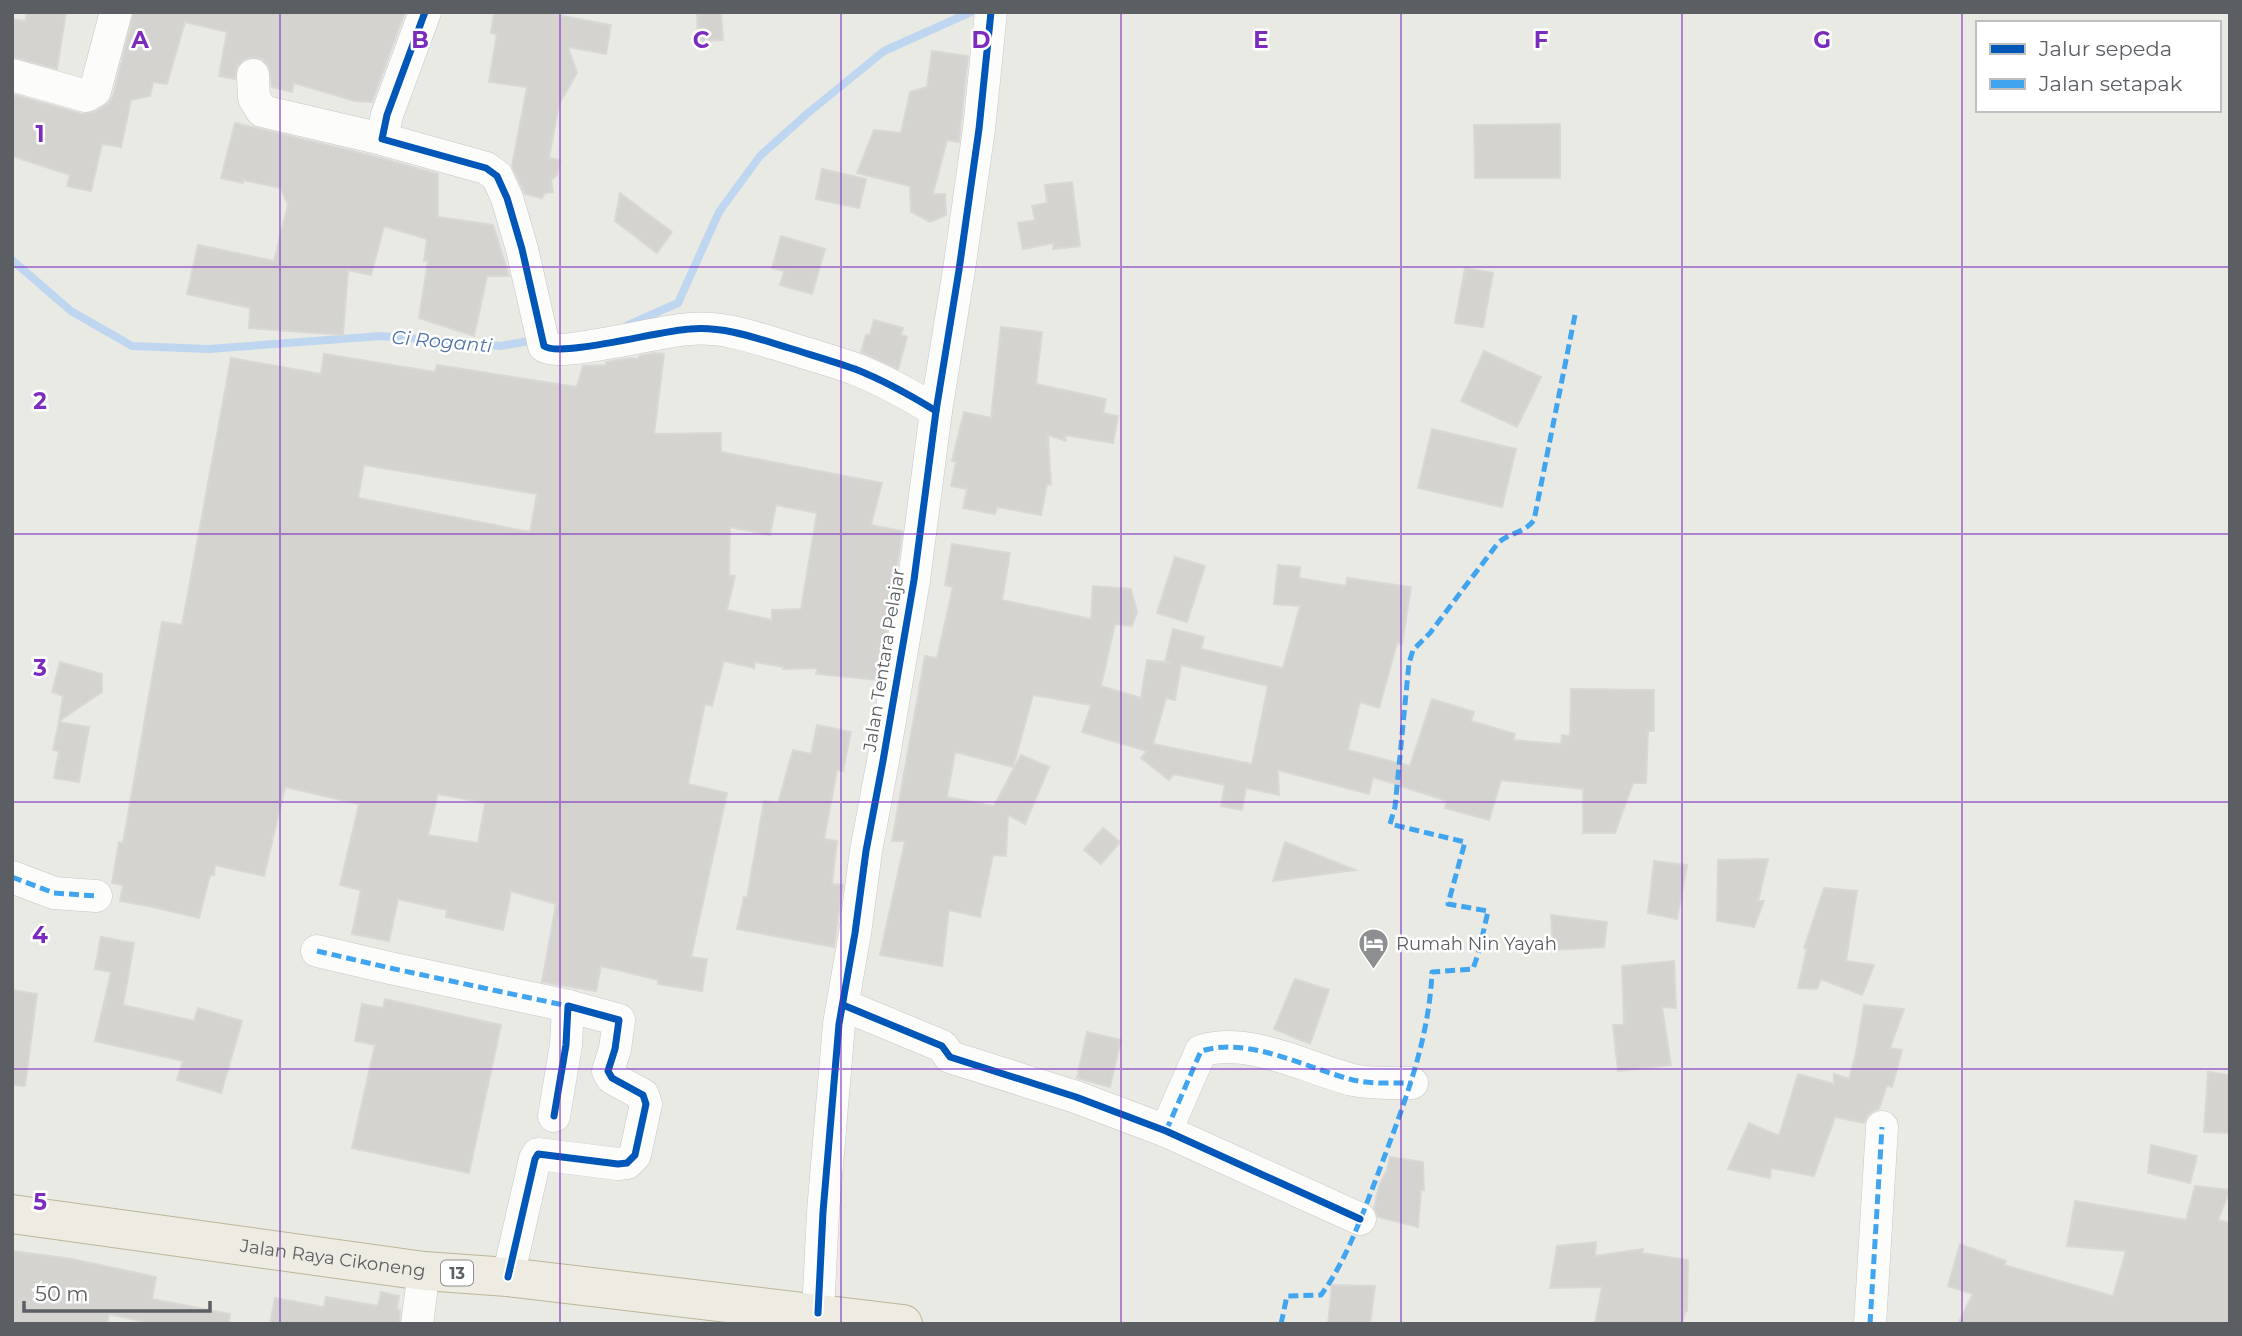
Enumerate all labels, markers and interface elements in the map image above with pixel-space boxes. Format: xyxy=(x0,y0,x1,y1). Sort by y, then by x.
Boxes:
legend xyxy=(1976,21,2221,112)
text: A xyxy=(130,26,149,54)
text: B xyxy=(411,26,429,54)
text: C xyxy=(693,26,710,54)
text: D xyxy=(972,26,991,54)
text: E xyxy=(1253,26,1269,54)
text: F xyxy=(1534,26,1549,54)
text: G xyxy=(1813,26,1831,54)
text: Jalur sepeda xyxy=(2038,36,2172,61)
text: Jalan setapak xyxy=(2038,71,2183,96)
text: 1 xyxy=(35,120,45,148)
water label: Ci Roganti xyxy=(391,326,494,357)
text: 2 xyxy=(33,387,47,415)
street label: Jalan Tentara Pelajar xyxy=(858,567,909,754)
text: 3 xyxy=(32,654,47,682)
text: 4 xyxy=(32,921,48,949)
hotel icon: Rumah Nin Yayah xyxy=(1356,927,1390,971)
place label: Rumah Nin Yayah xyxy=(1396,933,1557,955)
text: 5 xyxy=(33,1188,47,1216)
street label: Jalan Raya Cikoneng xyxy=(238,1235,427,1282)
road number: 13 xyxy=(441,1260,473,1286)
scale bar xyxy=(24,1270,210,1314)
text: 50 m xyxy=(35,1281,89,1306)

